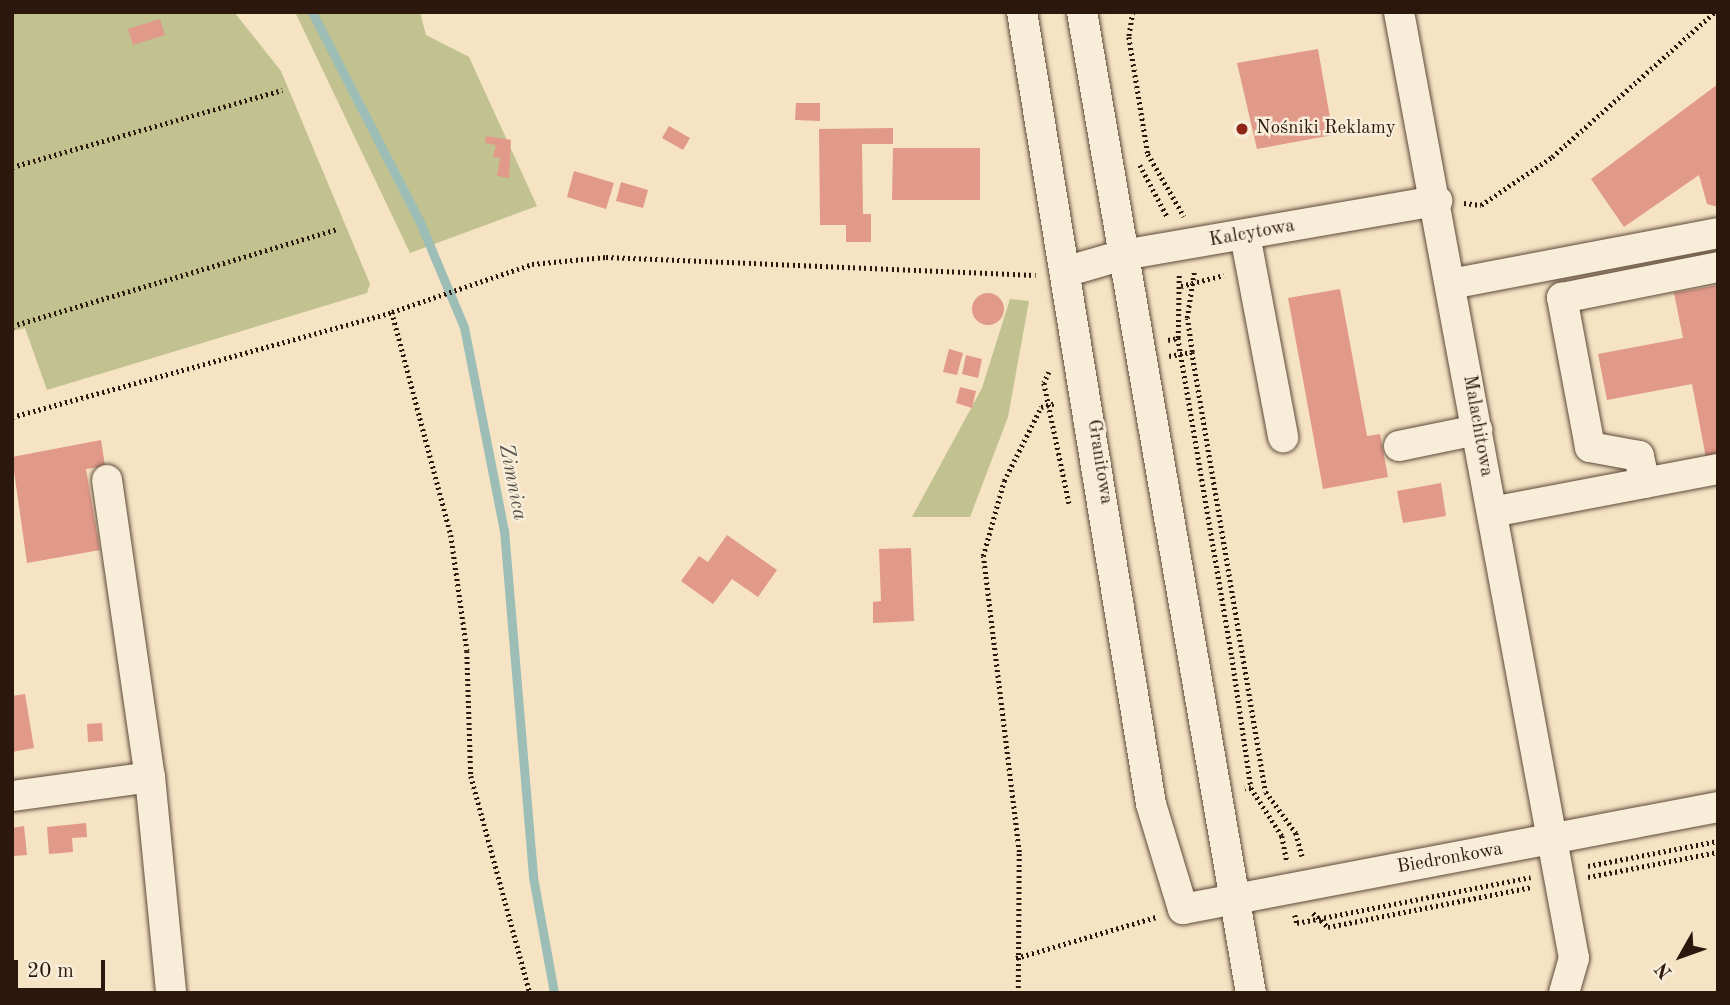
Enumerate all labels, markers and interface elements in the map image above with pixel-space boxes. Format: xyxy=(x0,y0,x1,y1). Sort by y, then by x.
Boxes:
place label: Nośniki Reklamy xyxy=(1256,118,1396,140)
marker: Nośniki Reklamy xyxy=(1234,121,1250,137)
street label: Kalcytowa xyxy=(1207,215,1297,253)
street label: Malachitowa xyxy=(1457,373,1497,479)
street label: Granitowa xyxy=(1081,418,1117,506)
water label: Zimnica xyxy=(492,442,532,522)
street label: Biedronkowa xyxy=(1395,838,1505,880)
north arrow xyxy=(1646,921,1716,991)
scale bar xyxy=(18,946,108,990)
text: N xyxy=(1653,958,1676,981)
text: 20 m xyxy=(27,961,74,982)

